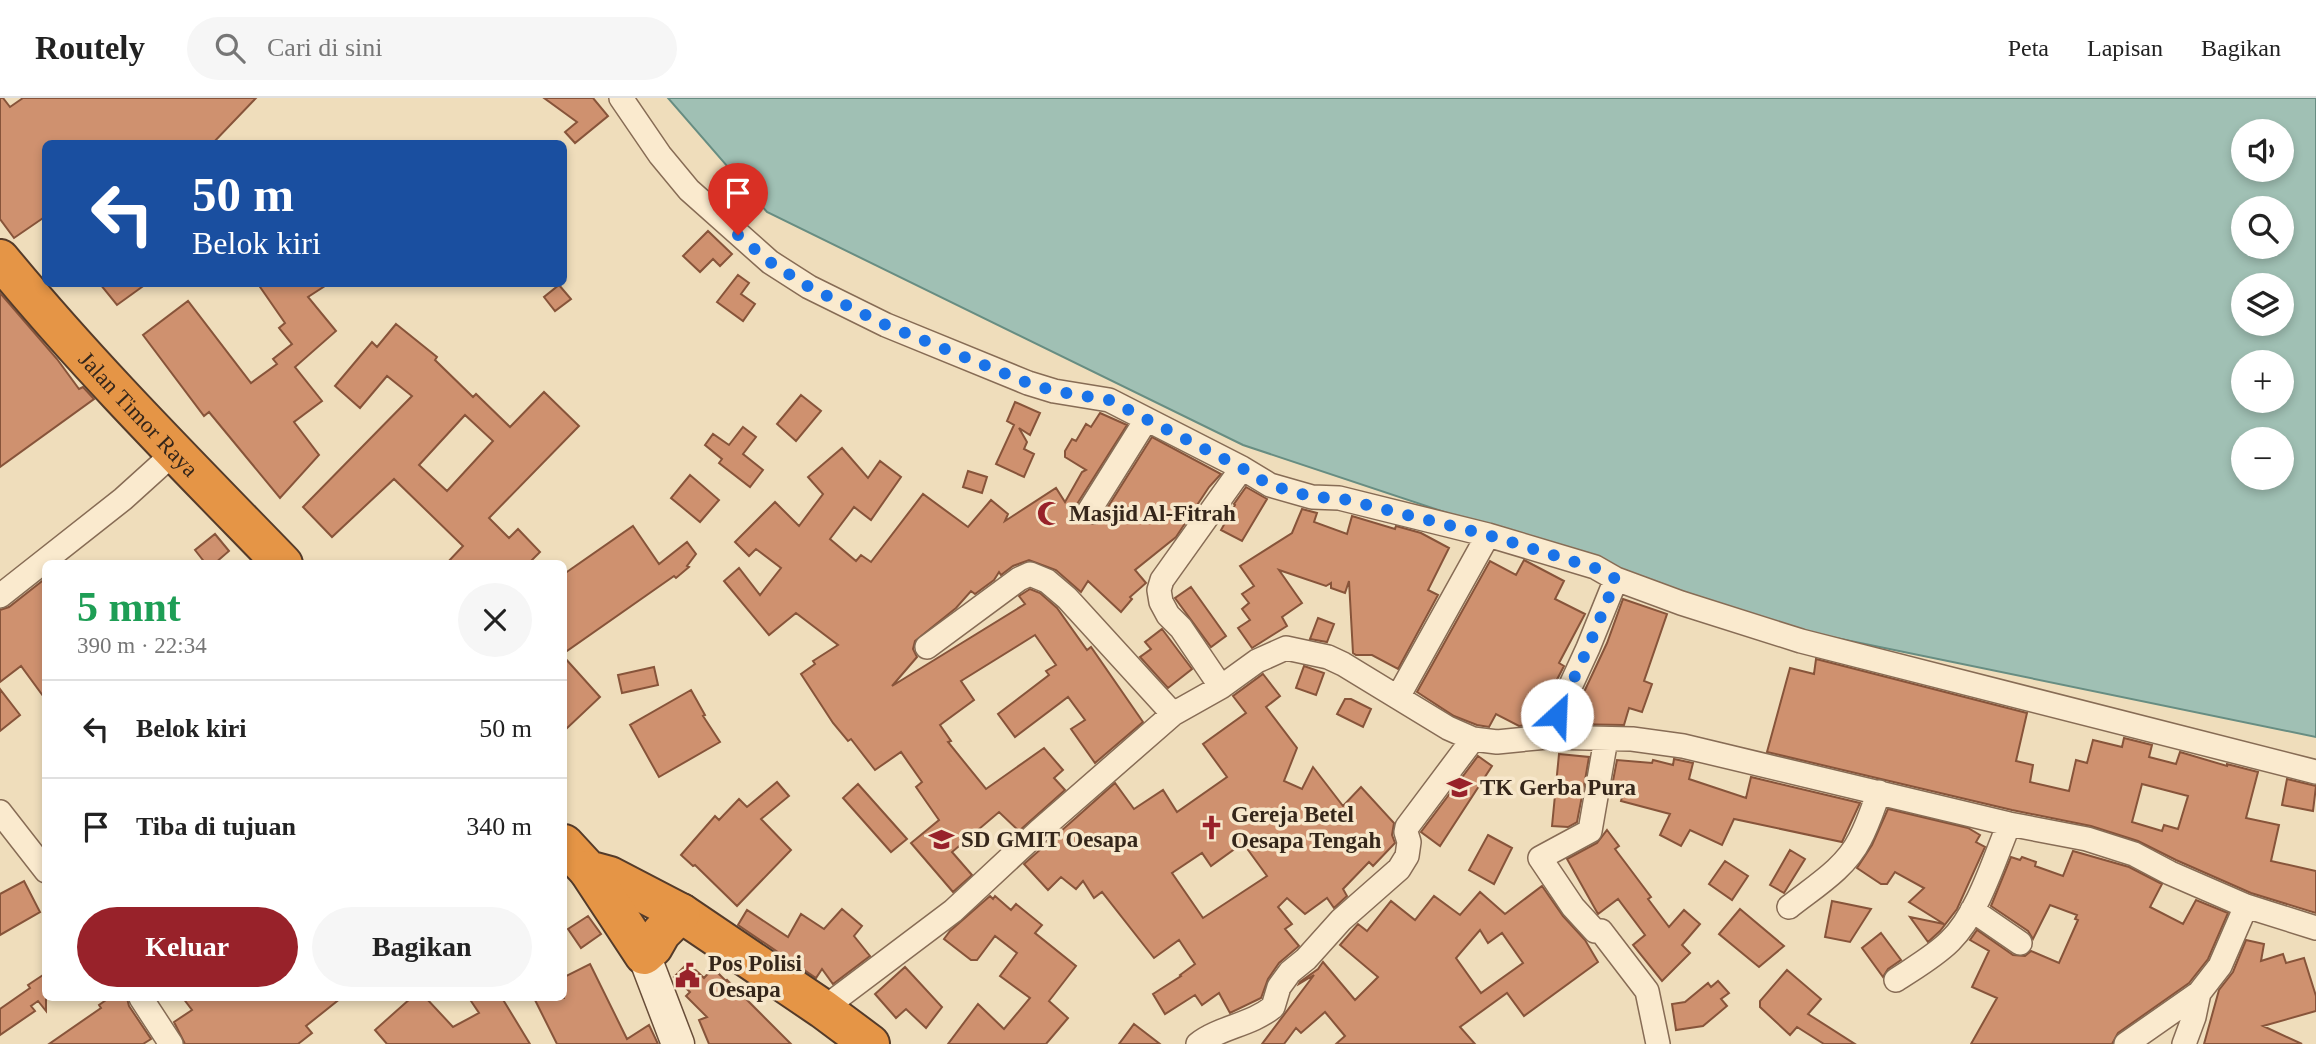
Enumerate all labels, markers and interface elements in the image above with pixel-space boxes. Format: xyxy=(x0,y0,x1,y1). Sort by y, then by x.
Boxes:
search box xyxy=(187,17,677,80)
icon: search xyxy=(211,29,249,67)
text: Routely xyxy=(35,30,145,66)
text: Cari di sini xyxy=(267,33,383,62)
text: Peta xyxy=(2008,35,2049,61)
text: Lapisan xyxy=(2087,35,2163,61)
text: Bagikan xyxy=(2201,35,2281,61)
map controls xyxy=(2231,119,2294,490)
button: sound xyxy=(2231,119,2294,182)
pin xyxy=(708,163,768,235)
text: 50 m xyxy=(192,167,294,222)
icon: left xyxy=(77,168,168,259)
icon: arrive xyxy=(719,174,757,212)
button: search xyxy=(2231,196,2294,259)
text: Belok kiri xyxy=(192,225,321,261)
button: layers xyxy=(2231,273,2294,336)
street label: Jalan Timor Raya xyxy=(73,347,203,482)
button: + xyxy=(2231,350,2294,413)
button: − xyxy=(2231,427,2294,490)
mosque icon: Masjid Al-Fitrah xyxy=(1035,499,1063,527)
place label: Masjid Al-Fitrah xyxy=(1069,501,1236,526)
button: close xyxy=(458,583,532,657)
text: 5 mnt xyxy=(77,584,181,630)
text: 390 m · 22:34 xyxy=(77,633,207,658)
position arrow xyxy=(1520,678,1594,752)
icon: left xyxy=(77,710,115,748)
text: Belok kiri xyxy=(136,714,247,743)
text: 50 m xyxy=(479,714,532,743)
school or university icon: TK Gerba Pura xyxy=(1446,773,1474,801)
place label: TK Gerba Pura xyxy=(1480,775,1636,800)
place label: Gereja Betel Oesapa Tengah xyxy=(1231,802,1381,853)
icon: arrive xyxy=(77,808,115,846)
text: Tiba di tujuan xyxy=(136,812,296,841)
text: 340 m xyxy=(466,812,532,841)
church icon: Gereja Betel Oesapa Tengah xyxy=(1197,813,1225,841)
school or university icon: SD GMIT Oesapa xyxy=(927,825,955,853)
place label: SD GMIT Oesapa xyxy=(961,827,1139,852)
button: Keluar xyxy=(77,907,298,987)
button: Bagikan xyxy=(312,907,532,987)
place label: Pos Polisi Oesapa xyxy=(708,951,803,1002)
public building icon: Pos Polisi Oesapa xyxy=(674,962,702,990)

